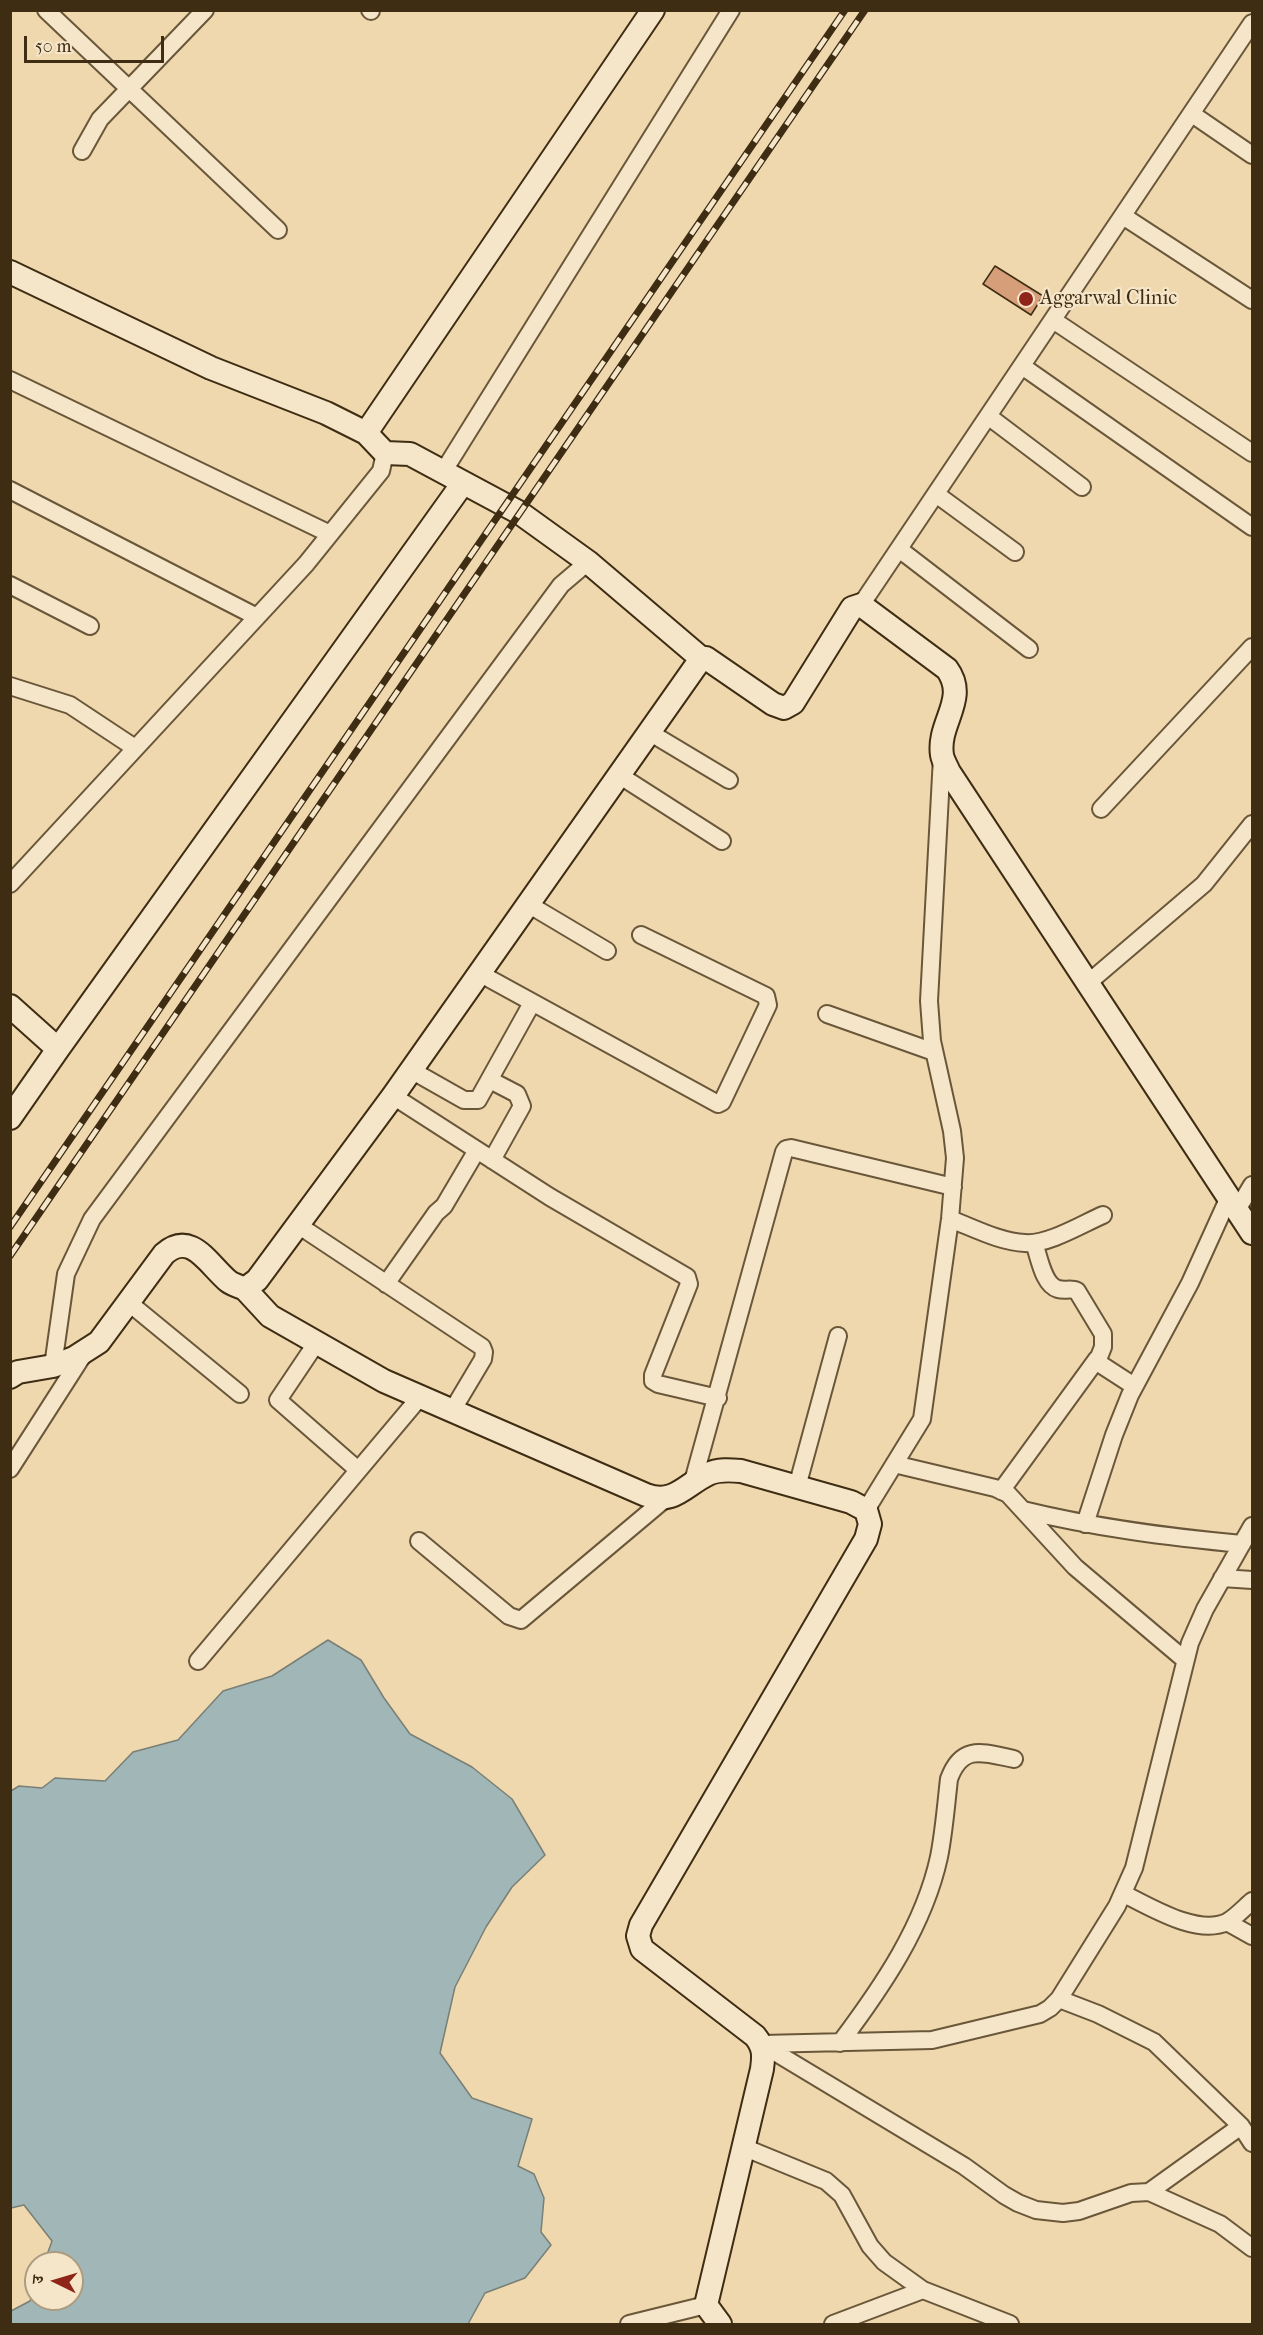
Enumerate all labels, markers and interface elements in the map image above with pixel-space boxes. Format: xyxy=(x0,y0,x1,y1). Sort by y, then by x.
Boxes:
scale bar xyxy=(27,24,166,62)
text: 50 m xyxy=(35,36,71,57)
place label: Aggarwal Clinic xyxy=(1040,287,1177,311)
marker: Aggarwal Clinic xyxy=(1017,290,1035,308)
north arrow xyxy=(24,2251,84,2311)
text: उ xyxy=(28,2275,47,2284)

